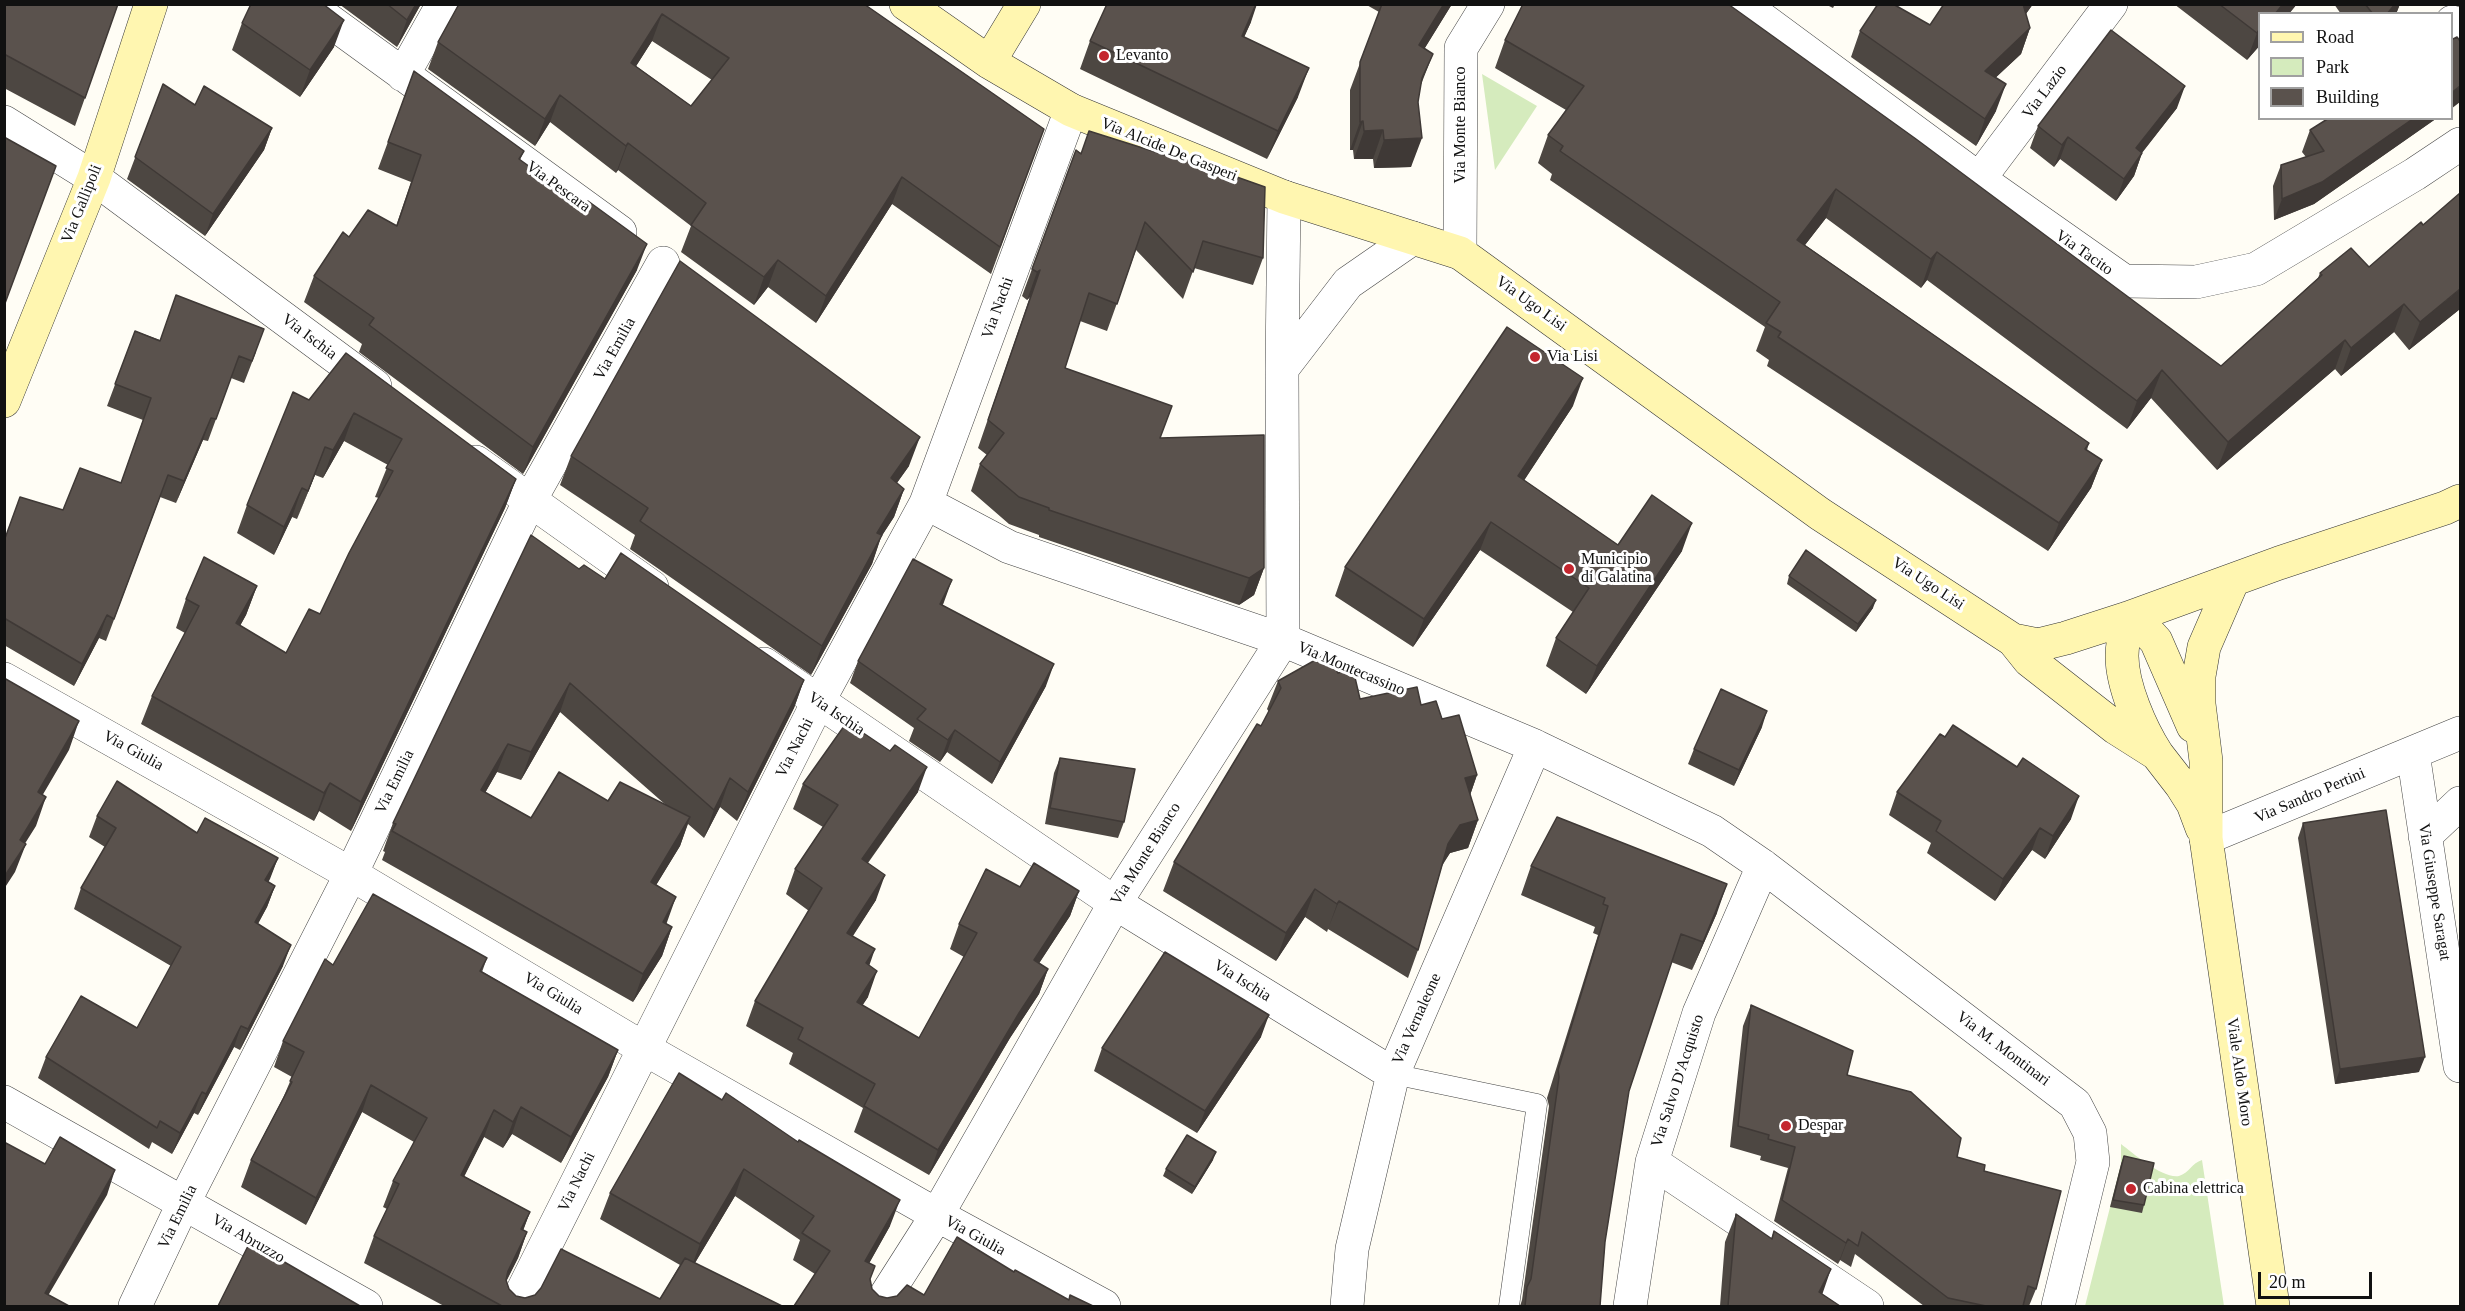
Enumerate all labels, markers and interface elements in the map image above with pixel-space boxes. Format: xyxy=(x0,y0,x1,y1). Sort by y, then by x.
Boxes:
legend xyxy=(2258,12,2453,120)
text: Road xyxy=(2316,27,2354,47)
place label: Levanto xyxy=(1116,46,1168,66)
marker: Levanto xyxy=(1097,49,1111,63)
text: Park xyxy=(2316,57,2349,77)
street label: Via Lazio xyxy=(2019,61,2071,123)
street label: Via Monte Bianco xyxy=(1451,66,1471,184)
text: Building xyxy=(2316,87,2379,107)
street label: Via Alcide De Gasperi xyxy=(1098,114,1240,186)
street label: Via Pescara xyxy=(522,157,594,217)
street label: Via Gallipoli xyxy=(58,162,106,246)
street label: Via Tacito xyxy=(2052,226,2116,280)
street label: Via Ugo Lisi xyxy=(1492,272,1570,336)
street label: Via Nachi xyxy=(978,274,1018,342)
street label: Via Ischia xyxy=(278,310,340,364)
street label: Via Emilia xyxy=(590,314,640,384)
place label: Via Lisi xyxy=(1547,347,1598,367)
marker: Via Lisi xyxy=(1528,350,1542,364)
place label: Municipio di Galatina xyxy=(1581,550,1652,588)
street label: Via Ugo Lisi xyxy=(1888,553,1968,615)
marker: Municipio di Galatina xyxy=(1562,562,1576,576)
street label: Via Montecassino xyxy=(1294,638,1408,700)
street label: Via Ischia xyxy=(804,688,868,740)
street label: Via Nachi xyxy=(772,715,818,781)
street label: Via Giulia xyxy=(99,727,167,775)
street label: Via Emilia xyxy=(371,747,419,817)
street label: Via Sandro Pertini xyxy=(2252,764,2368,828)
street label: Via Monte Bianco xyxy=(1107,799,1185,909)
street label: Via Giuseppe Saragat xyxy=(2414,822,2454,962)
street label: Via Ischia xyxy=(1210,956,1274,1006)
street label: Via Giulia xyxy=(520,969,586,1019)
street label: Via Vernaleone xyxy=(1388,970,1446,1068)
street label: Via M. Montinari xyxy=(1952,1008,2054,1090)
street label: Via Salvo D'Acquisto xyxy=(1647,1012,1709,1150)
street label: Viale Aldo Moro xyxy=(2222,1017,2256,1127)
place label: Despar xyxy=(1798,1116,1843,1136)
marker: Despar xyxy=(1779,1119,1793,1133)
street label: Via Nachi xyxy=(554,1149,600,1215)
place label: Cabina elettrica xyxy=(2143,1179,2244,1199)
street label: Via Emilia xyxy=(154,1182,202,1252)
marker: Cabina elettrica xyxy=(2124,1182,2138,1196)
street label: Via Abruzzo xyxy=(208,1210,288,1268)
street label: Via Giulia xyxy=(941,1212,1009,1260)
scale bar xyxy=(2261,1260,2375,1298)
text: 20 m xyxy=(2269,1272,2306,1292)

